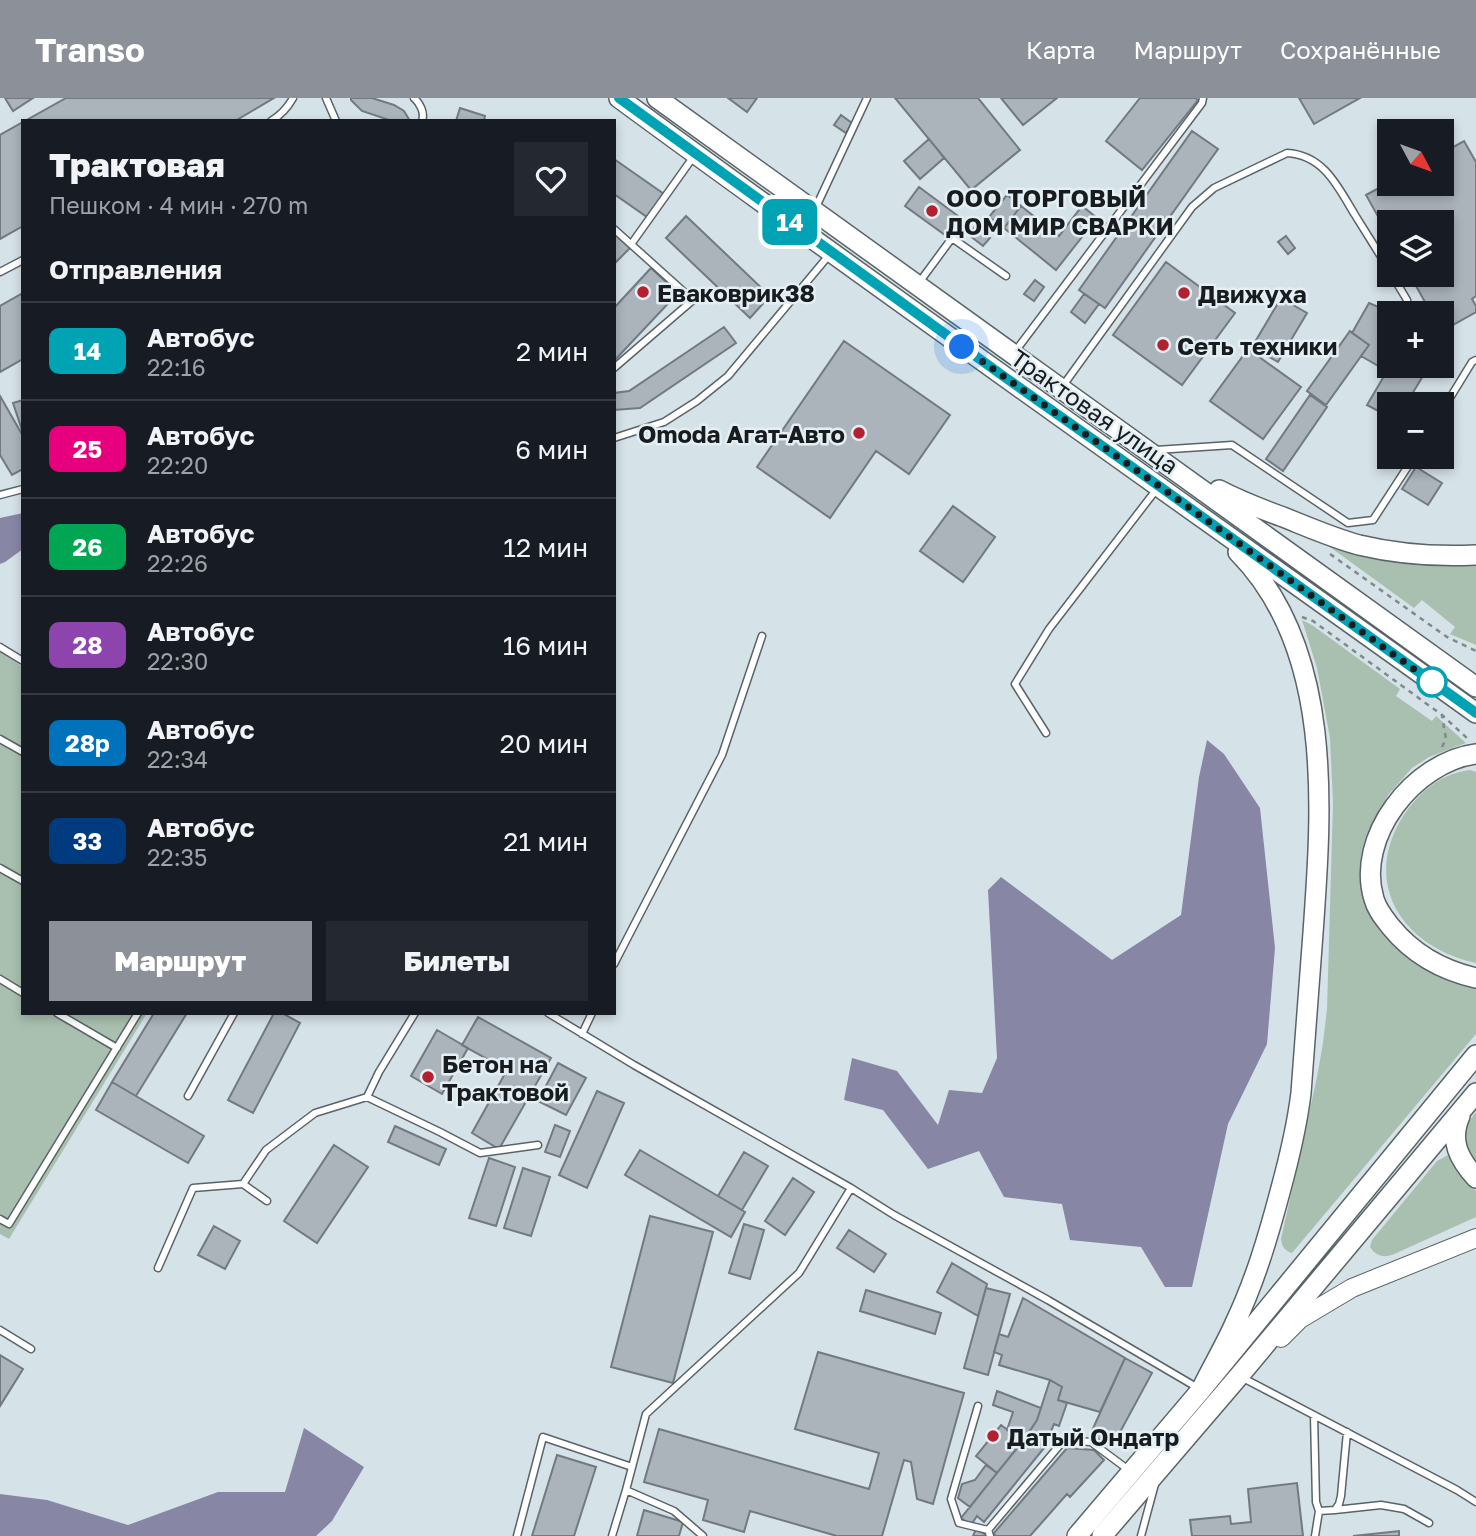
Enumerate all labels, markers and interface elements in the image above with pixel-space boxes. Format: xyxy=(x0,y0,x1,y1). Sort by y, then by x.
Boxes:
text: Transo xyxy=(35,30,145,69)
text: Карта xyxy=(1026,35,1096,64)
text: Маршрут xyxy=(1134,35,1242,64)
text: Сохранённые xyxy=(1280,35,1441,64)
north arrow xyxy=(1377,119,1454,196)
map controls xyxy=(1377,119,1454,469)
button: heart xyxy=(514,142,588,216)
text: Трактовая xyxy=(49,145,225,184)
place label: ООО ТОРГОВЫЙ ДОМ МИР СВАРКИ xyxy=(946,183,1174,240)
text: Пешком · 4 мин · 270 m xyxy=(49,191,308,219)
line badge: 14 xyxy=(758,199,822,245)
marker: ООО ТОРГОВЫЙ ДОМ МИР СВАРКИ xyxy=(924,203,940,219)
text: 14 xyxy=(776,207,804,236)
button: layers xyxy=(1377,210,1454,287)
text: Отправления xyxy=(49,254,222,285)
place label: Еваковрик38 xyxy=(657,278,815,307)
place label: Движуха xyxy=(1198,279,1307,308)
marker: Еваковрик38 xyxy=(635,284,651,300)
marker: Движуха xyxy=(1176,285,1192,301)
button: + xyxy=(1377,301,1454,378)
text: Автобус xyxy=(147,322,254,353)
your location xyxy=(944,329,979,364)
place label: Сеть техники xyxy=(1177,331,1337,360)
text: 14 xyxy=(74,336,101,365)
text: 2 мин xyxy=(516,336,588,367)
marker: Сеть техники xyxy=(1155,337,1171,353)
street label: Трактовая улица xyxy=(1006,342,1184,480)
text: 22:16 xyxy=(147,353,206,381)
button: − xyxy=(1377,392,1454,469)
place label: Omoda Агат-Авто xyxy=(638,419,845,448)
text: Автобус xyxy=(147,420,254,451)
marker: Omoda Агат-Авто xyxy=(851,425,867,441)
text: 25 xyxy=(73,434,102,463)
text: 6 мин xyxy=(515,434,588,465)
text: 22:20 xyxy=(147,451,208,479)
text: Автобус xyxy=(147,518,254,549)
text: 26 xyxy=(73,532,102,561)
text: 12 мин xyxy=(503,532,588,563)
text: 22:26 xyxy=(147,549,208,577)
text: Автобус xyxy=(147,616,254,647)
text: 28 xyxy=(73,630,103,659)
text: 16 мин xyxy=(503,630,588,661)
text: 22:30 xyxy=(147,647,208,675)
unlabelled marker xyxy=(1417,667,1447,697)
text: Автобус xyxy=(147,714,254,745)
text: 28р xyxy=(65,728,110,757)
text: 20 мин xyxy=(500,728,588,759)
text: 22:34 xyxy=(147,745,208,773)
text: Автобус xyxy=(147,812,254,843)
text: 33 xyxy=(73,826,102,855)
text: 21 мин xyxy=(503,826,588,857)
text: 22:35 xyxy=(147,843,207,871)
button: Маршрут xyxy=(49,921,312,1001)
button: Билеты xyxy=(326,921,588,1001)
place label: Бетон на Трактовой xyxy=(442,1049,569,1106)
marker: Бетон на Трактовой xyxy=(420,1069,436,1085)
place label: Датый Ондатр xyxy=(1007,1422,1179,1451)
marker: Датый Ондатр xyxy=(985,1428,1001,1444)

